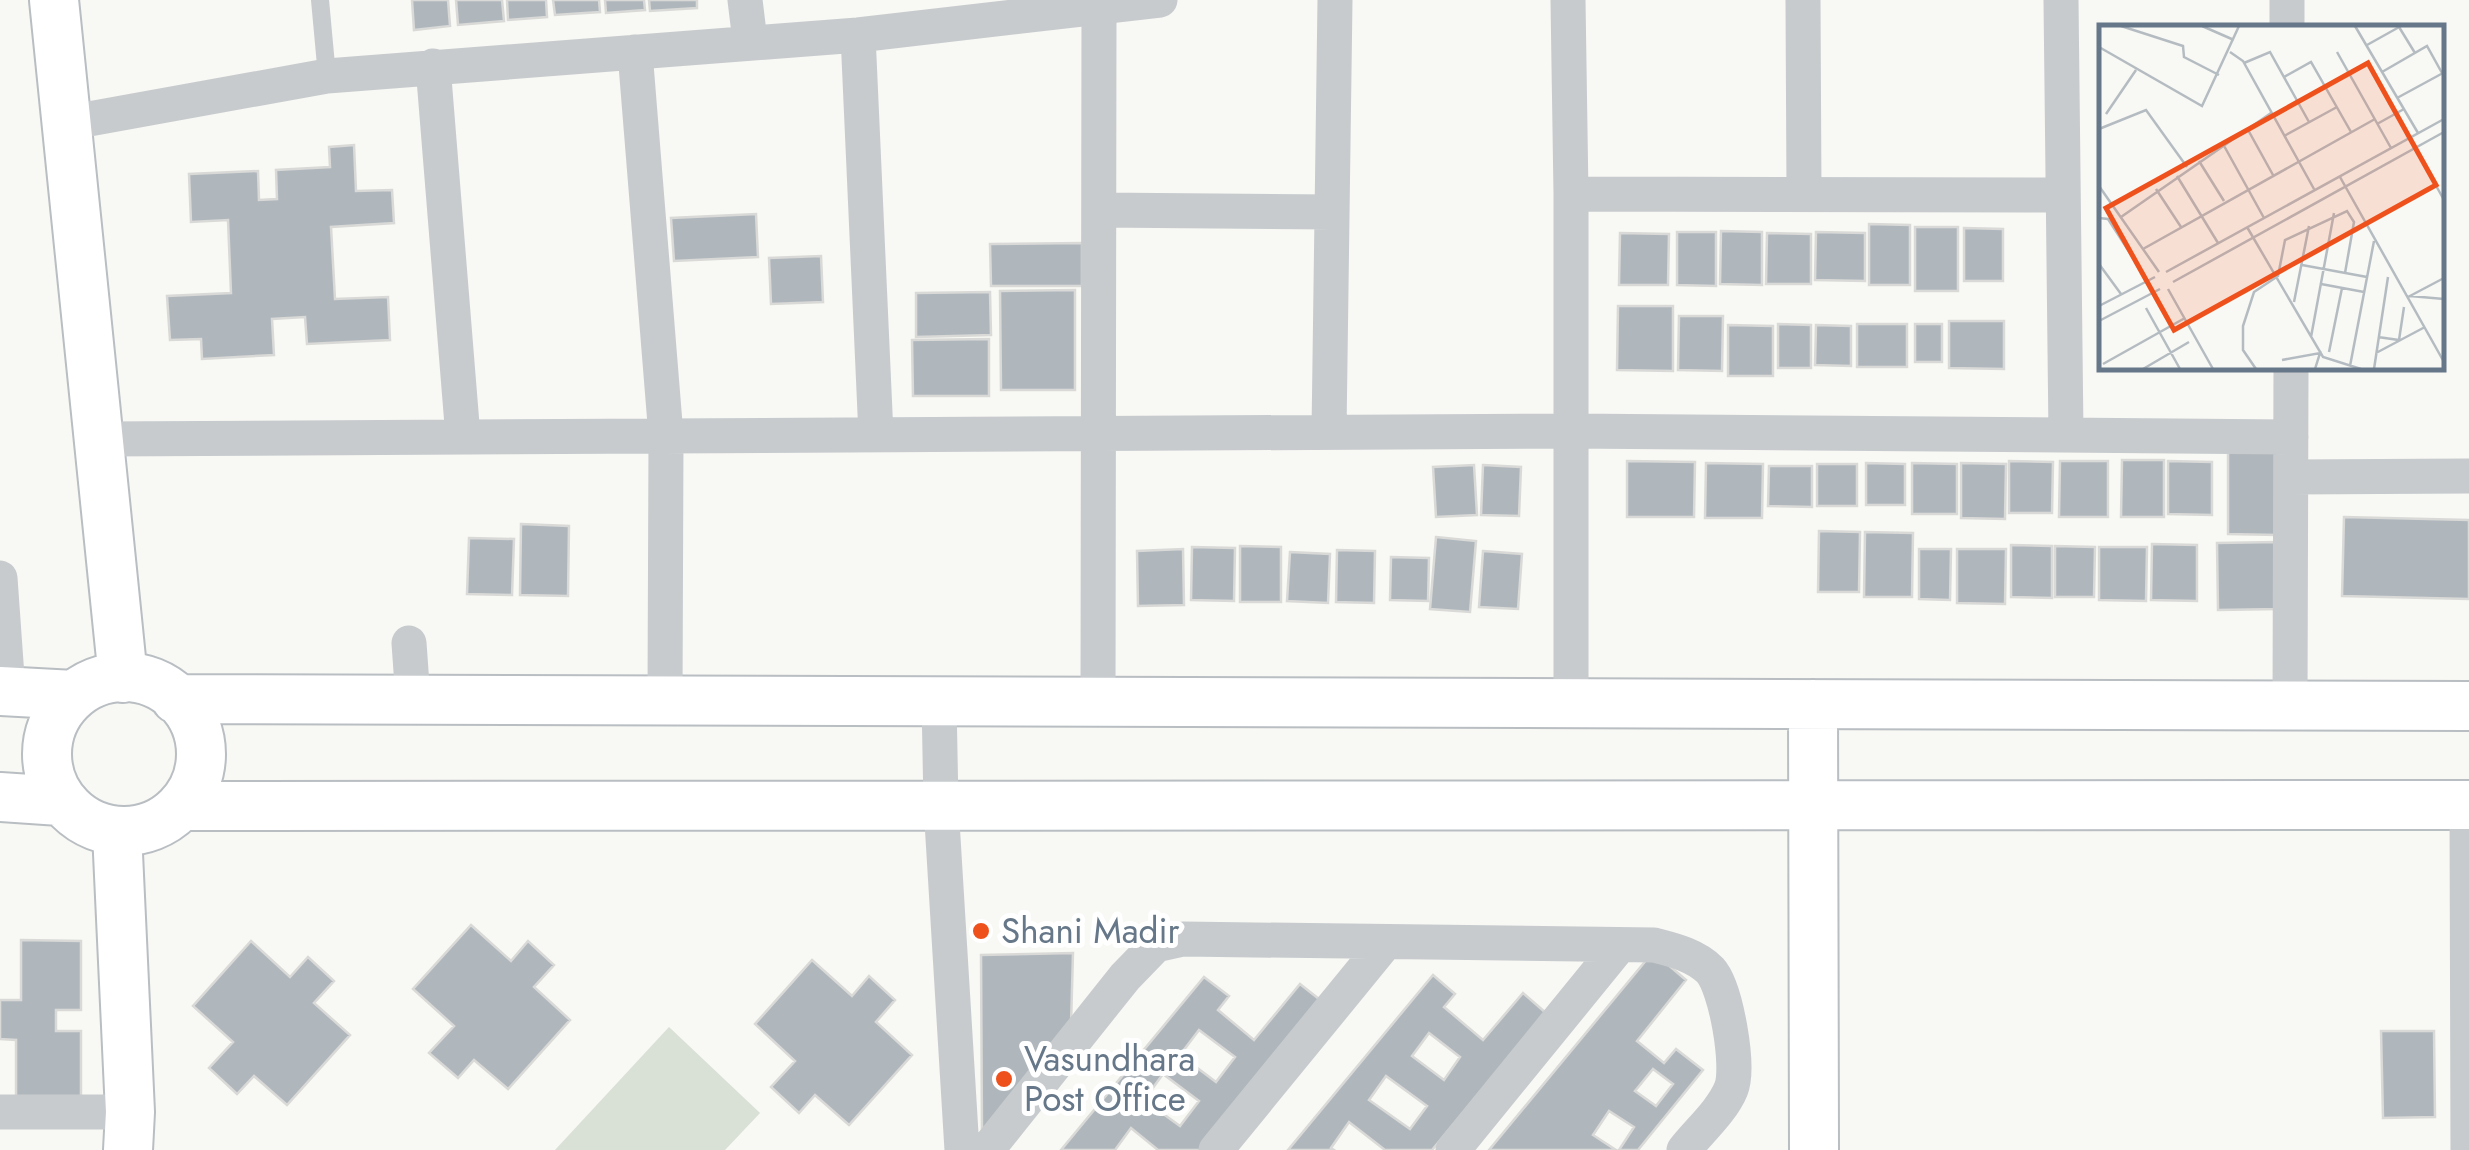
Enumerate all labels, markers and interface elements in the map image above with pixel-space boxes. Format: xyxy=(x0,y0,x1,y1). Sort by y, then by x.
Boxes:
inset map xyxy=(2099,25,2444,370)
place label: Shani Madir xyxy=(1001,906,1180,956)
marker: Shani Madir xyxy=(970,920,992,942)
place label: Vasundhara Post Office xyxy=(1024,1034,1195,1124)
marker: Vasundhara Post Office xyxy=(993,1068,1015,1090)

